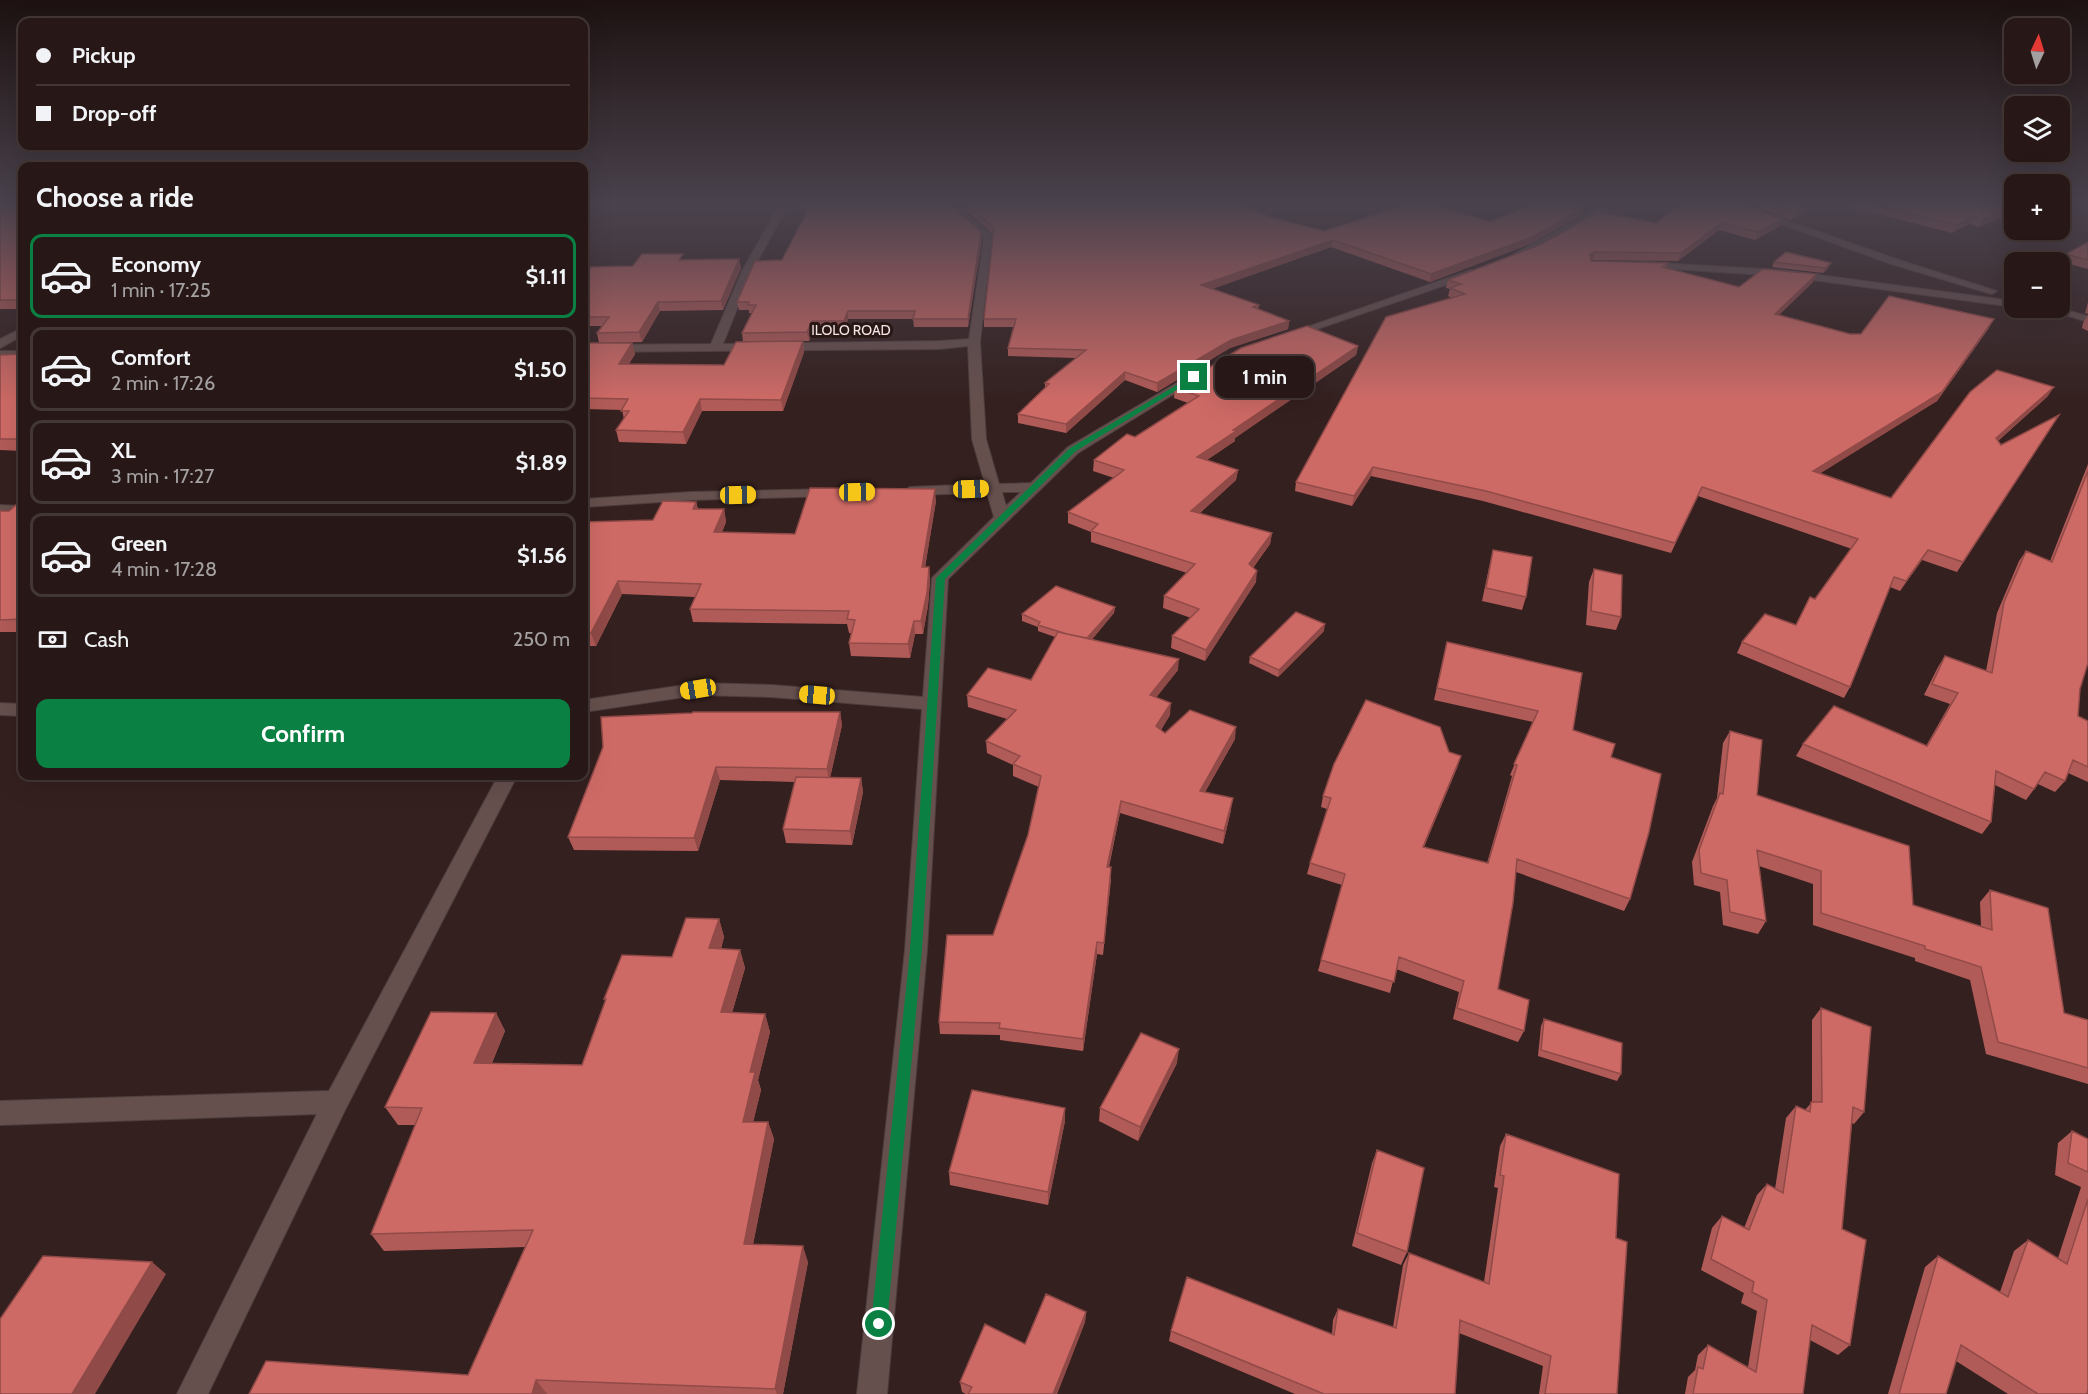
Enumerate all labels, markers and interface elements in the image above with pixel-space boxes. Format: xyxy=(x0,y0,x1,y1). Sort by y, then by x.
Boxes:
north arrow xyxy=(2004,18,2070,84)
map controls xyxy=(2004,18,2070,318)
text: Pickup xyxy=(72,42,136,69)
button: layers xyxy=(2004,96,2070,162)
text: Drop-off xyxy=(72,100,156,127)
button: + xyxy=(2004,174,2070,240)
text: Choose a ride xyxy=(36,181,194,214)
icon: car xyxy=(39,249,93,303)
text: Economy xyxy=(111,251,201,278)
button: − xyxy=(2004,252,2070,318)
text: $1.11 xyxy=(525,263,567,290)
text: 1 min · 17:25 xyxy=(111,278,211,302)
street label: ILOLO ROAD xyxy=(811,321,891,339)
icon: car xyxy=(39,342,93,396)
text: Comfort xyxy=(111,344,190,371)
text: $1.50 xyxy=(514,356,567,383)
callout: 1 min xyxy=(1215,356,1314,398)
route end xyxy=(1180,363,1207,390)
text: 1 min xyxy=(1242,365,1287,389)
text: 2 min · 17:26 xyxy=(111,371,215,395)
icon: car xyxy=(39,435,93,489)
text: XL xyxy=(111,437,136,464)
text: $1.89 xyxy=(516,449,567,476)
text: 3 min · 17:27 xyxy=(111,464,214,488)
car xyxy=(953,479,989,499)
car xyxy=(839,483,875,501)
car xyxy=(720,486,756,504)
icon: car xyxy=(39,528,93,582)
text: Green xyxy=(111,530,167,557)
text: $1.56 xyxy=(517,542,567,569)
text: 4 min · 17:28 xyxy=(111,557,217,581)
icon: cash xyxy=(36,623,69,656)
text: Cash xyxy=(84,626,129,653)
text: 250 m xyxy=(513,627,570,651)
car xyxy=(679,677,717,701)
car xyxy=(798,684,836,706)
button: Confirm xyxy=(36,699,570,768)
route start xyxy=(865,1310,892,1337)

